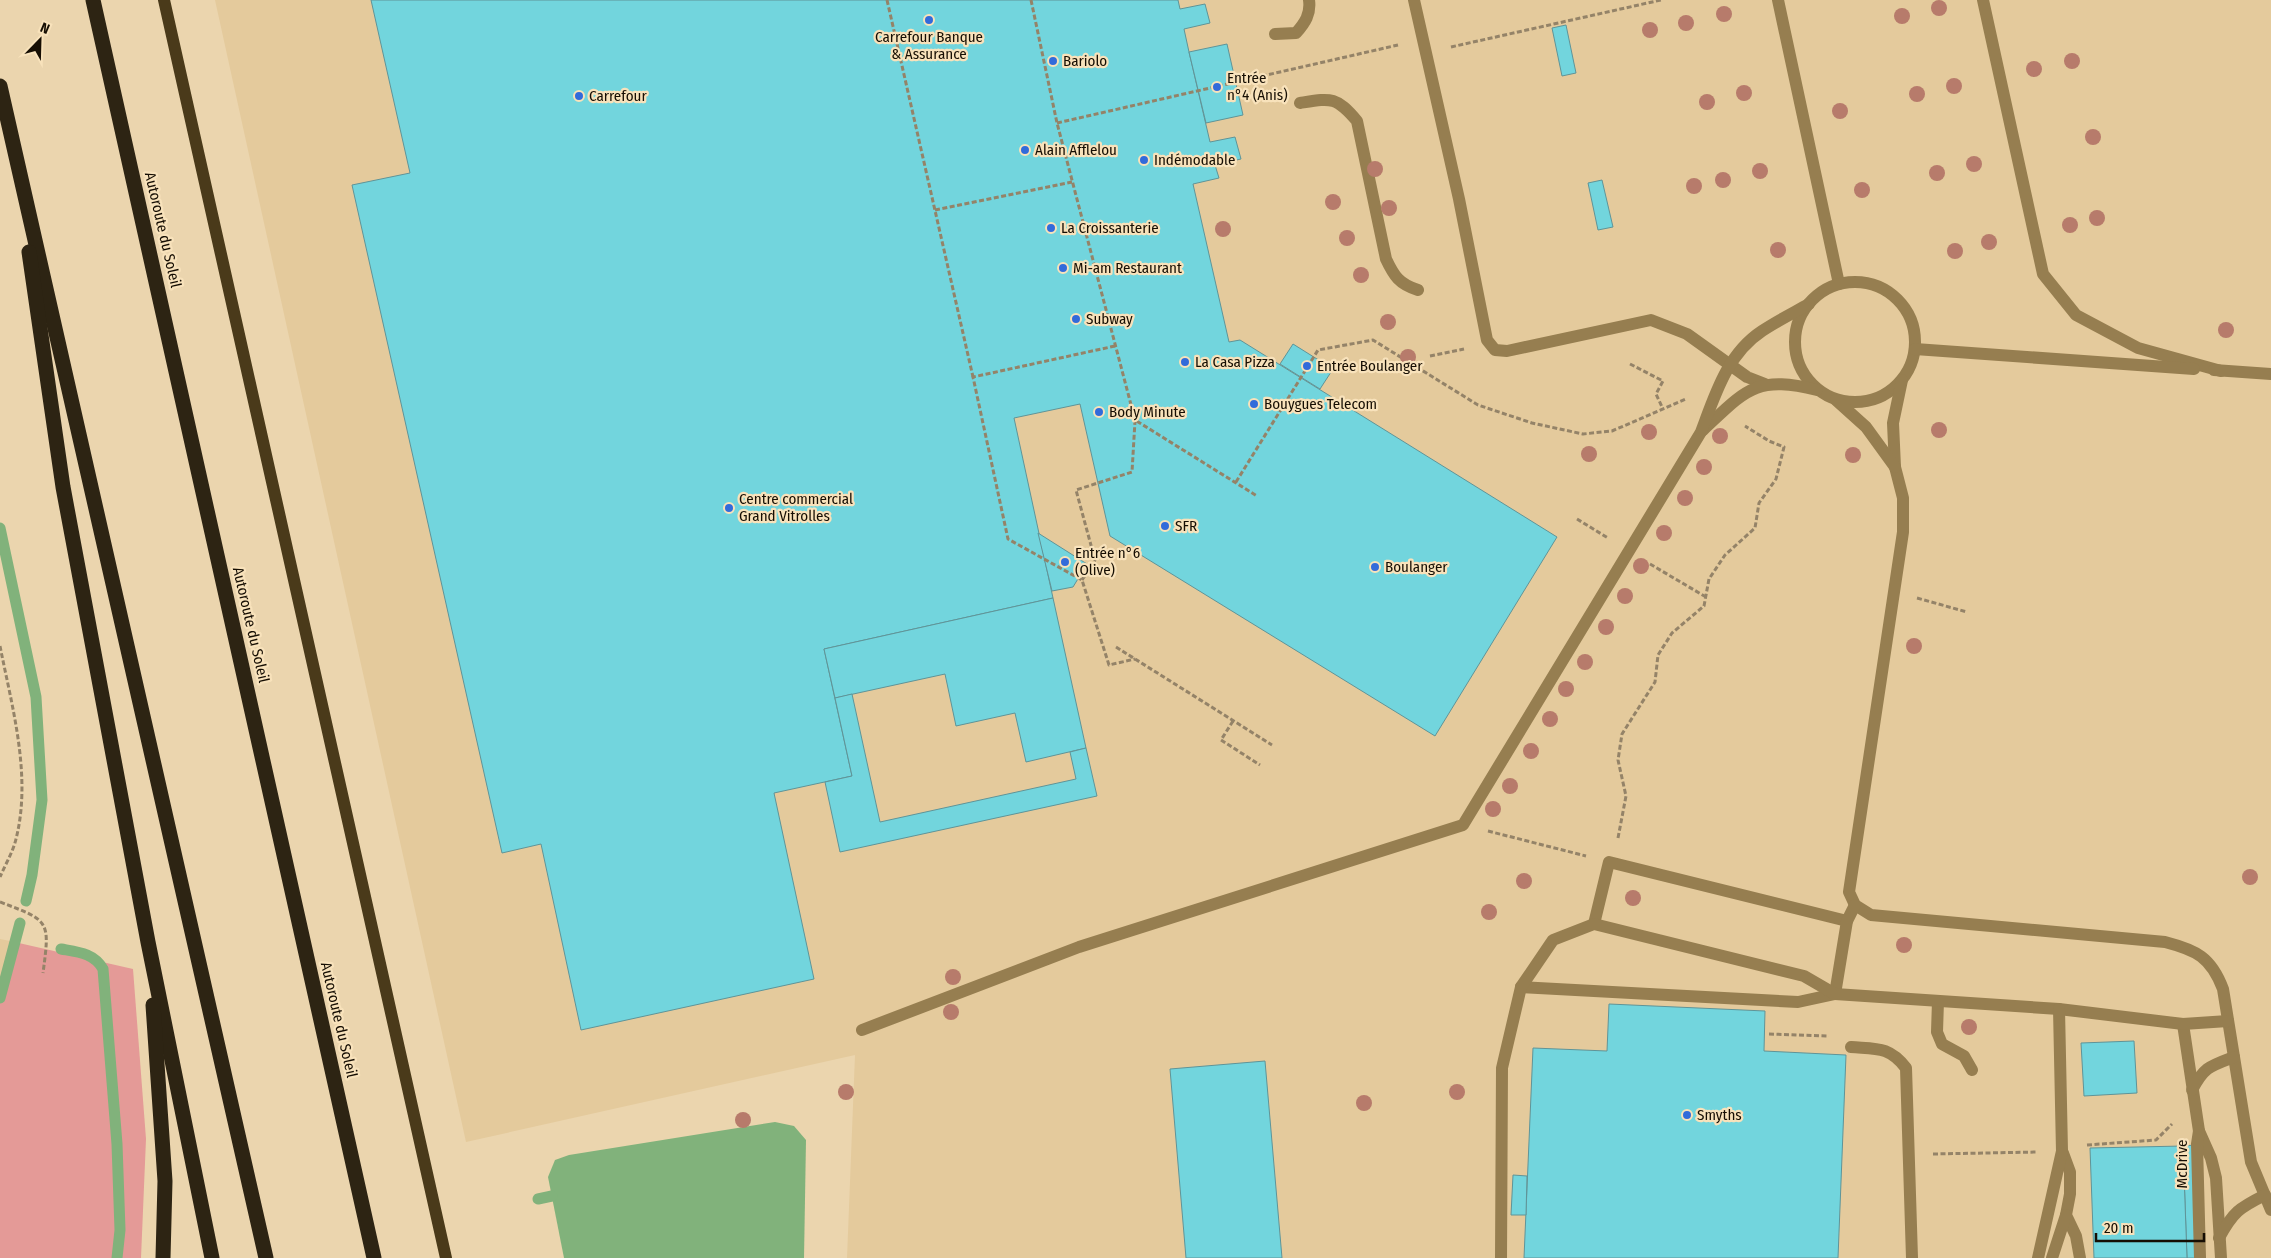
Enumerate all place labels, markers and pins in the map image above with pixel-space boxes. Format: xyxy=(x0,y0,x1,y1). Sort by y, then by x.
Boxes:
marker: Carrefour Banque & Assurance xyxy=(923,14,935,26)
place label: Carrefour Banque & Assurance xyxy=(875,28,983,63)
place label: Bariolo xyxy=(1063,52,1107,70)
marker: Bariolo xyxy=(1047,55,1059,67)
place label: Entrée n°4 (Anis) xyxy=(1227,69,1288,104)
marker: Entrée n°4 (Anis) xyxy=(1211,81,1223,93)
place label: Carrefour xyxy=(589,87,647,105)
marker: Carrefour xyxy=(573,90,585,102)
place label: Alain Afflelou xyxy=(1035,141,1117,159)
marker: Alain Afflelou xyxy=(1019,144,1031,156)
place label: Indémodable xyxy=(1154,151,1235,169)
marker: Indémodable xyxy=(1138,154,1150,166)
place label: La Croissanterie xyxy=(1061,219,1159,237)
marker: La Croissanterie xyxy=(1045,222,1057,234)
place label: Mi-am Restaurant xyxy=(1073,259,1182,277)
marker: Mi-am Restaurant xyxy=(1057,262,1069,274)
place label: Subway xyxy=(1086,310,1133,328)
marker: Subway xyxy=(1070,313,1082,325)
place label: La Casa Pizza xyxy=(1195,353,1275,371)
marker: La Casa Pizza xyxy=(1179,356,1191,368)
place label: Entrée Boulanger xyxy=(1317,357,1423,375)
marker: Entrée Boulanger xyxy=(1301,360,1313,372)
place label: Bouygues Telecom xyxy=(1264,395,1377,413)
marker: Bouygues Telecom xyxy=(1248,398,1260,410)
place label: Body Minute xyxy=(1109,403,1186,421)
marker: Body Minute xyxy=(1093,406,1105,418)
place label: Centre commercial Grand Vitrolles xyxy=(739,490,853,525)
marker: Centre commercial Grand Vitrolles xyxy=(723,502,735,514)
place label: SFR xyxy=(1175,517,1197,535)
marker: SFR xyxy=(1159,520,1171,532)
place label: Entrée n°6 (Olive) xyxy=(1075,544,1140,579)
marker: Entrée n°6 (Olive) xyxy=(1059,556,1071,568)
place label: Boulanger xyxy=(1385,558,1448,576)
marker: Boulanger xyxy=(1369,561,1381,573)
place label: Smyths xyxy=(1697,1106,1742,1124)
marker: Smyths xyxy=(1681,1109,1693,1121)

